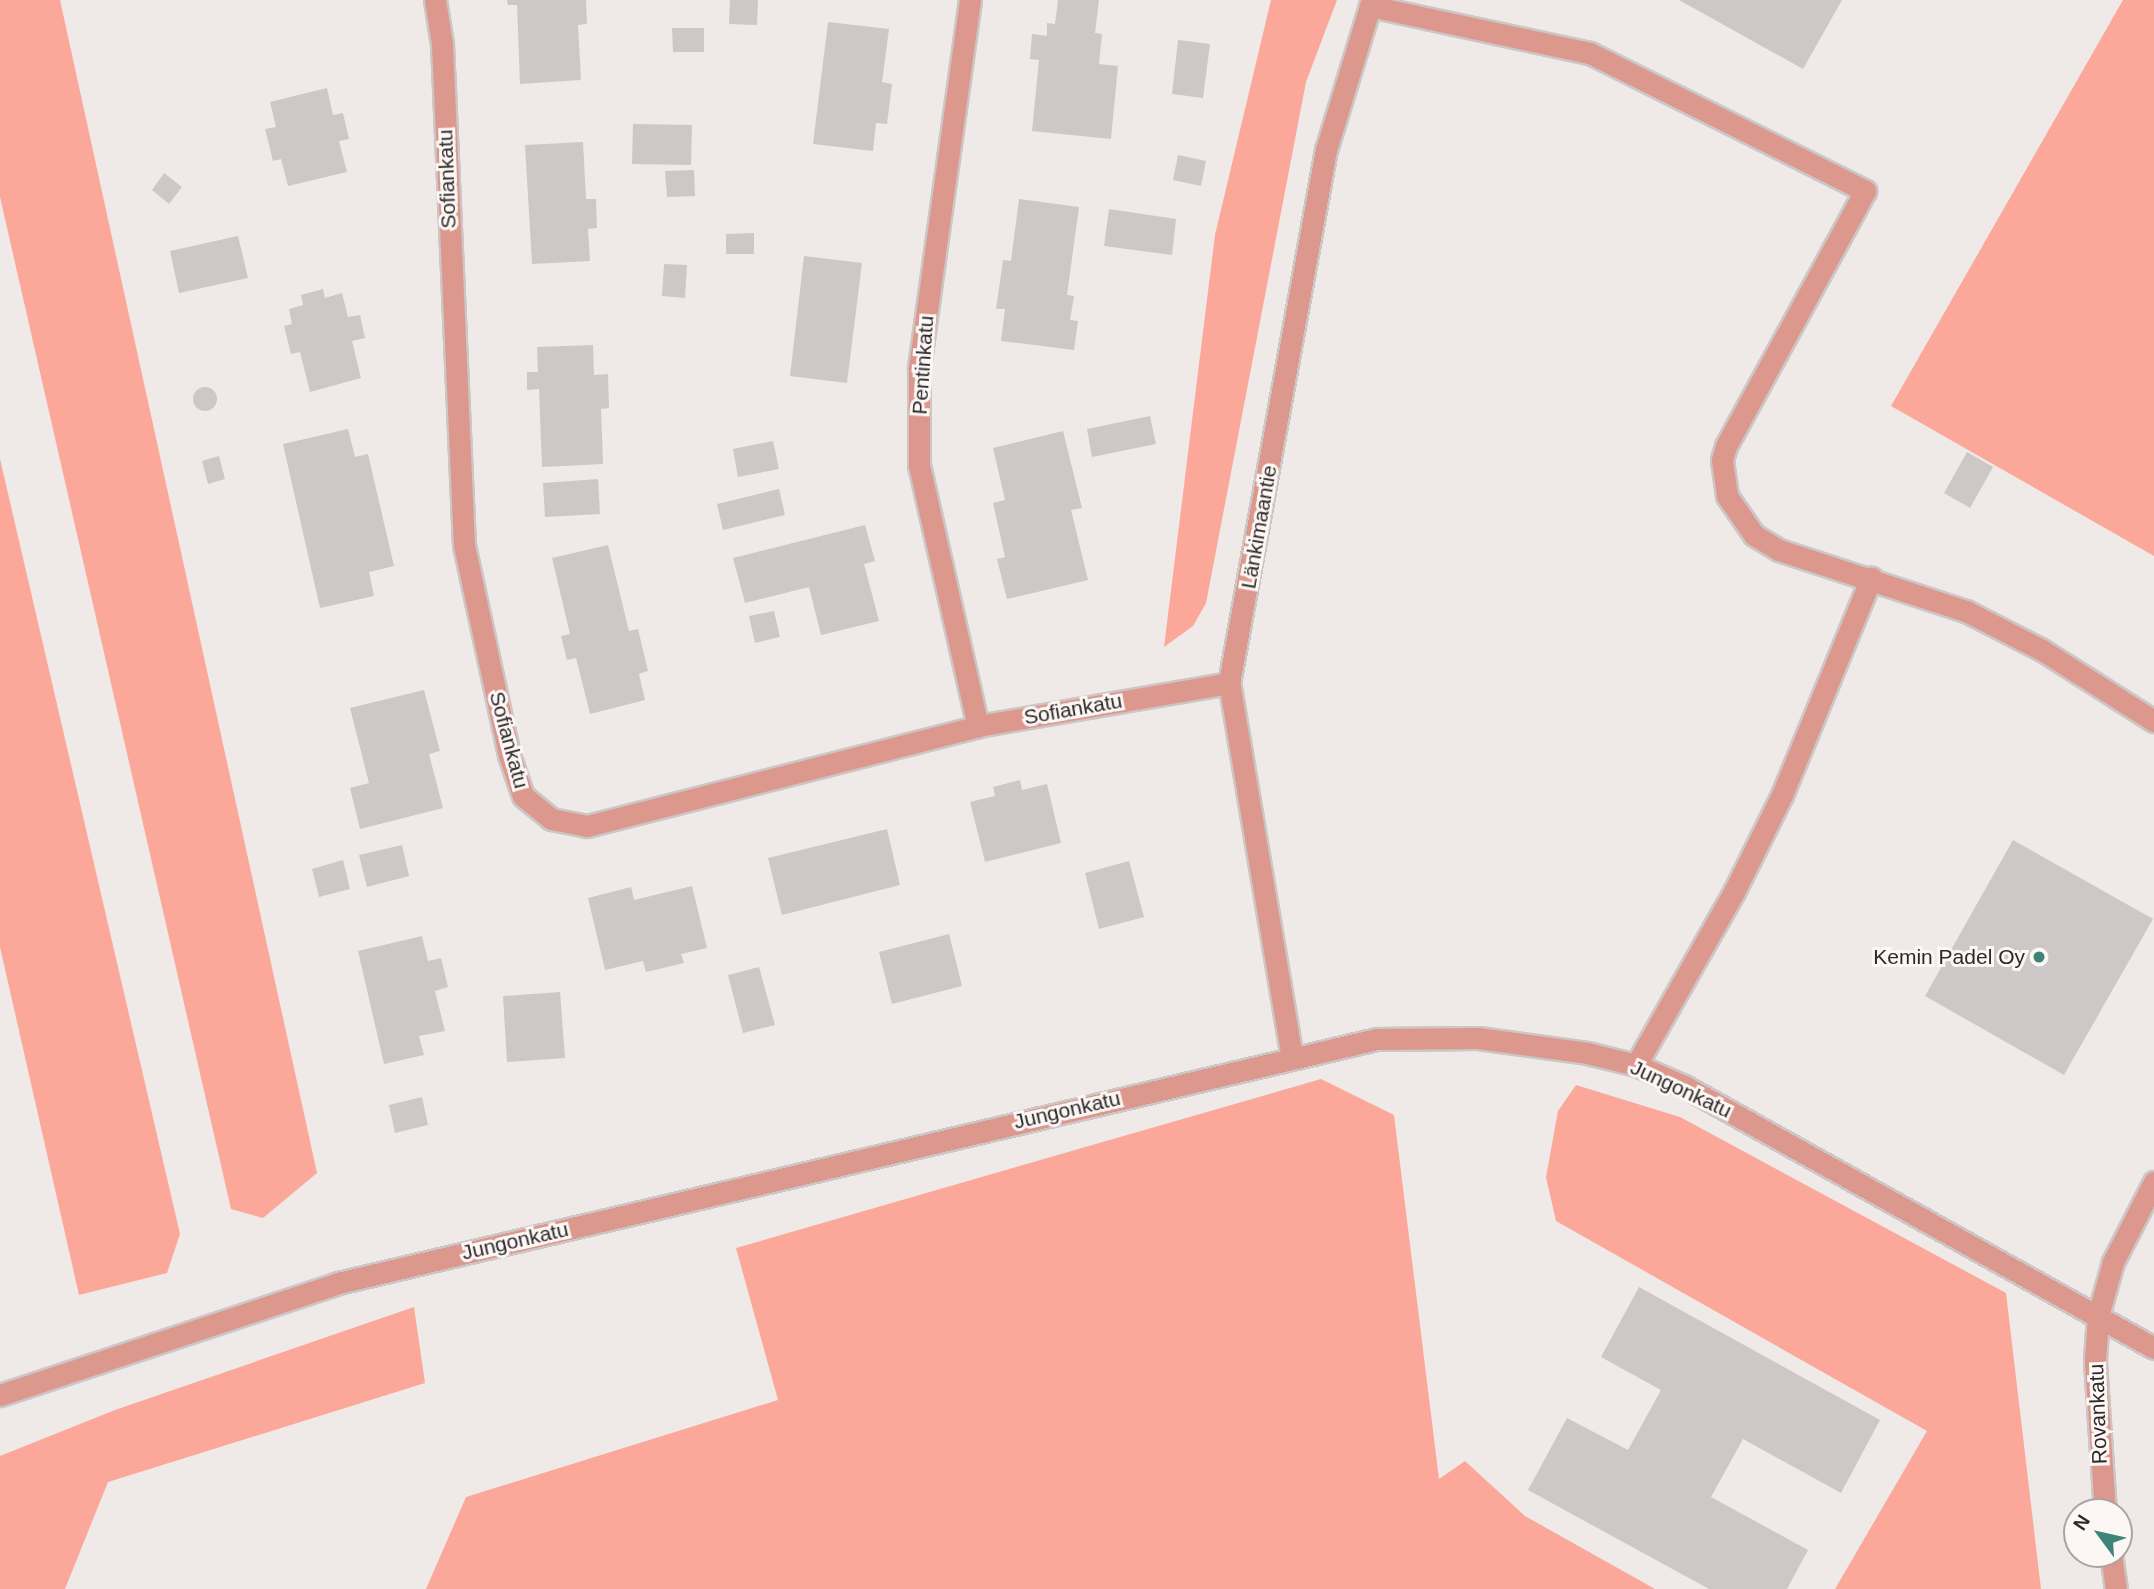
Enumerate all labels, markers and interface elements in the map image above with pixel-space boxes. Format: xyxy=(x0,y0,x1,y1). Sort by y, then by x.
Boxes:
street label: Sofiankatu xyxy=(433,129,461,229)
street label: Pentinkatu xyxy=(907,315,939,415)
street label: Länkimaantie xyxy=(1236,463,1282,591)
street label: Sofiankatu xyxy=(1022,688,1124,730)
street label: Sofiankatu xyxy=(484,689,534,791)
place label: Kemin Padel Oy xyxy=(1873,944,2025,970)
marker: Kemin Padel Oy xyxy=(2031,949,2047,965)
street label: Jungonkatu xyxy=(1626,1055,1736,1123)
street label: Jungonkatu xyxy=(1011,1086,1123,1134)
street label: Jungonkatu xyxy=(459,1217,571,1265)
street label: Rovankatu xyxy=(2084,1363,2112,1465)
north arrow xyxy=(2063,1498,2133,1568)
text: N xyxy=(2069,1511,2094,1534)

